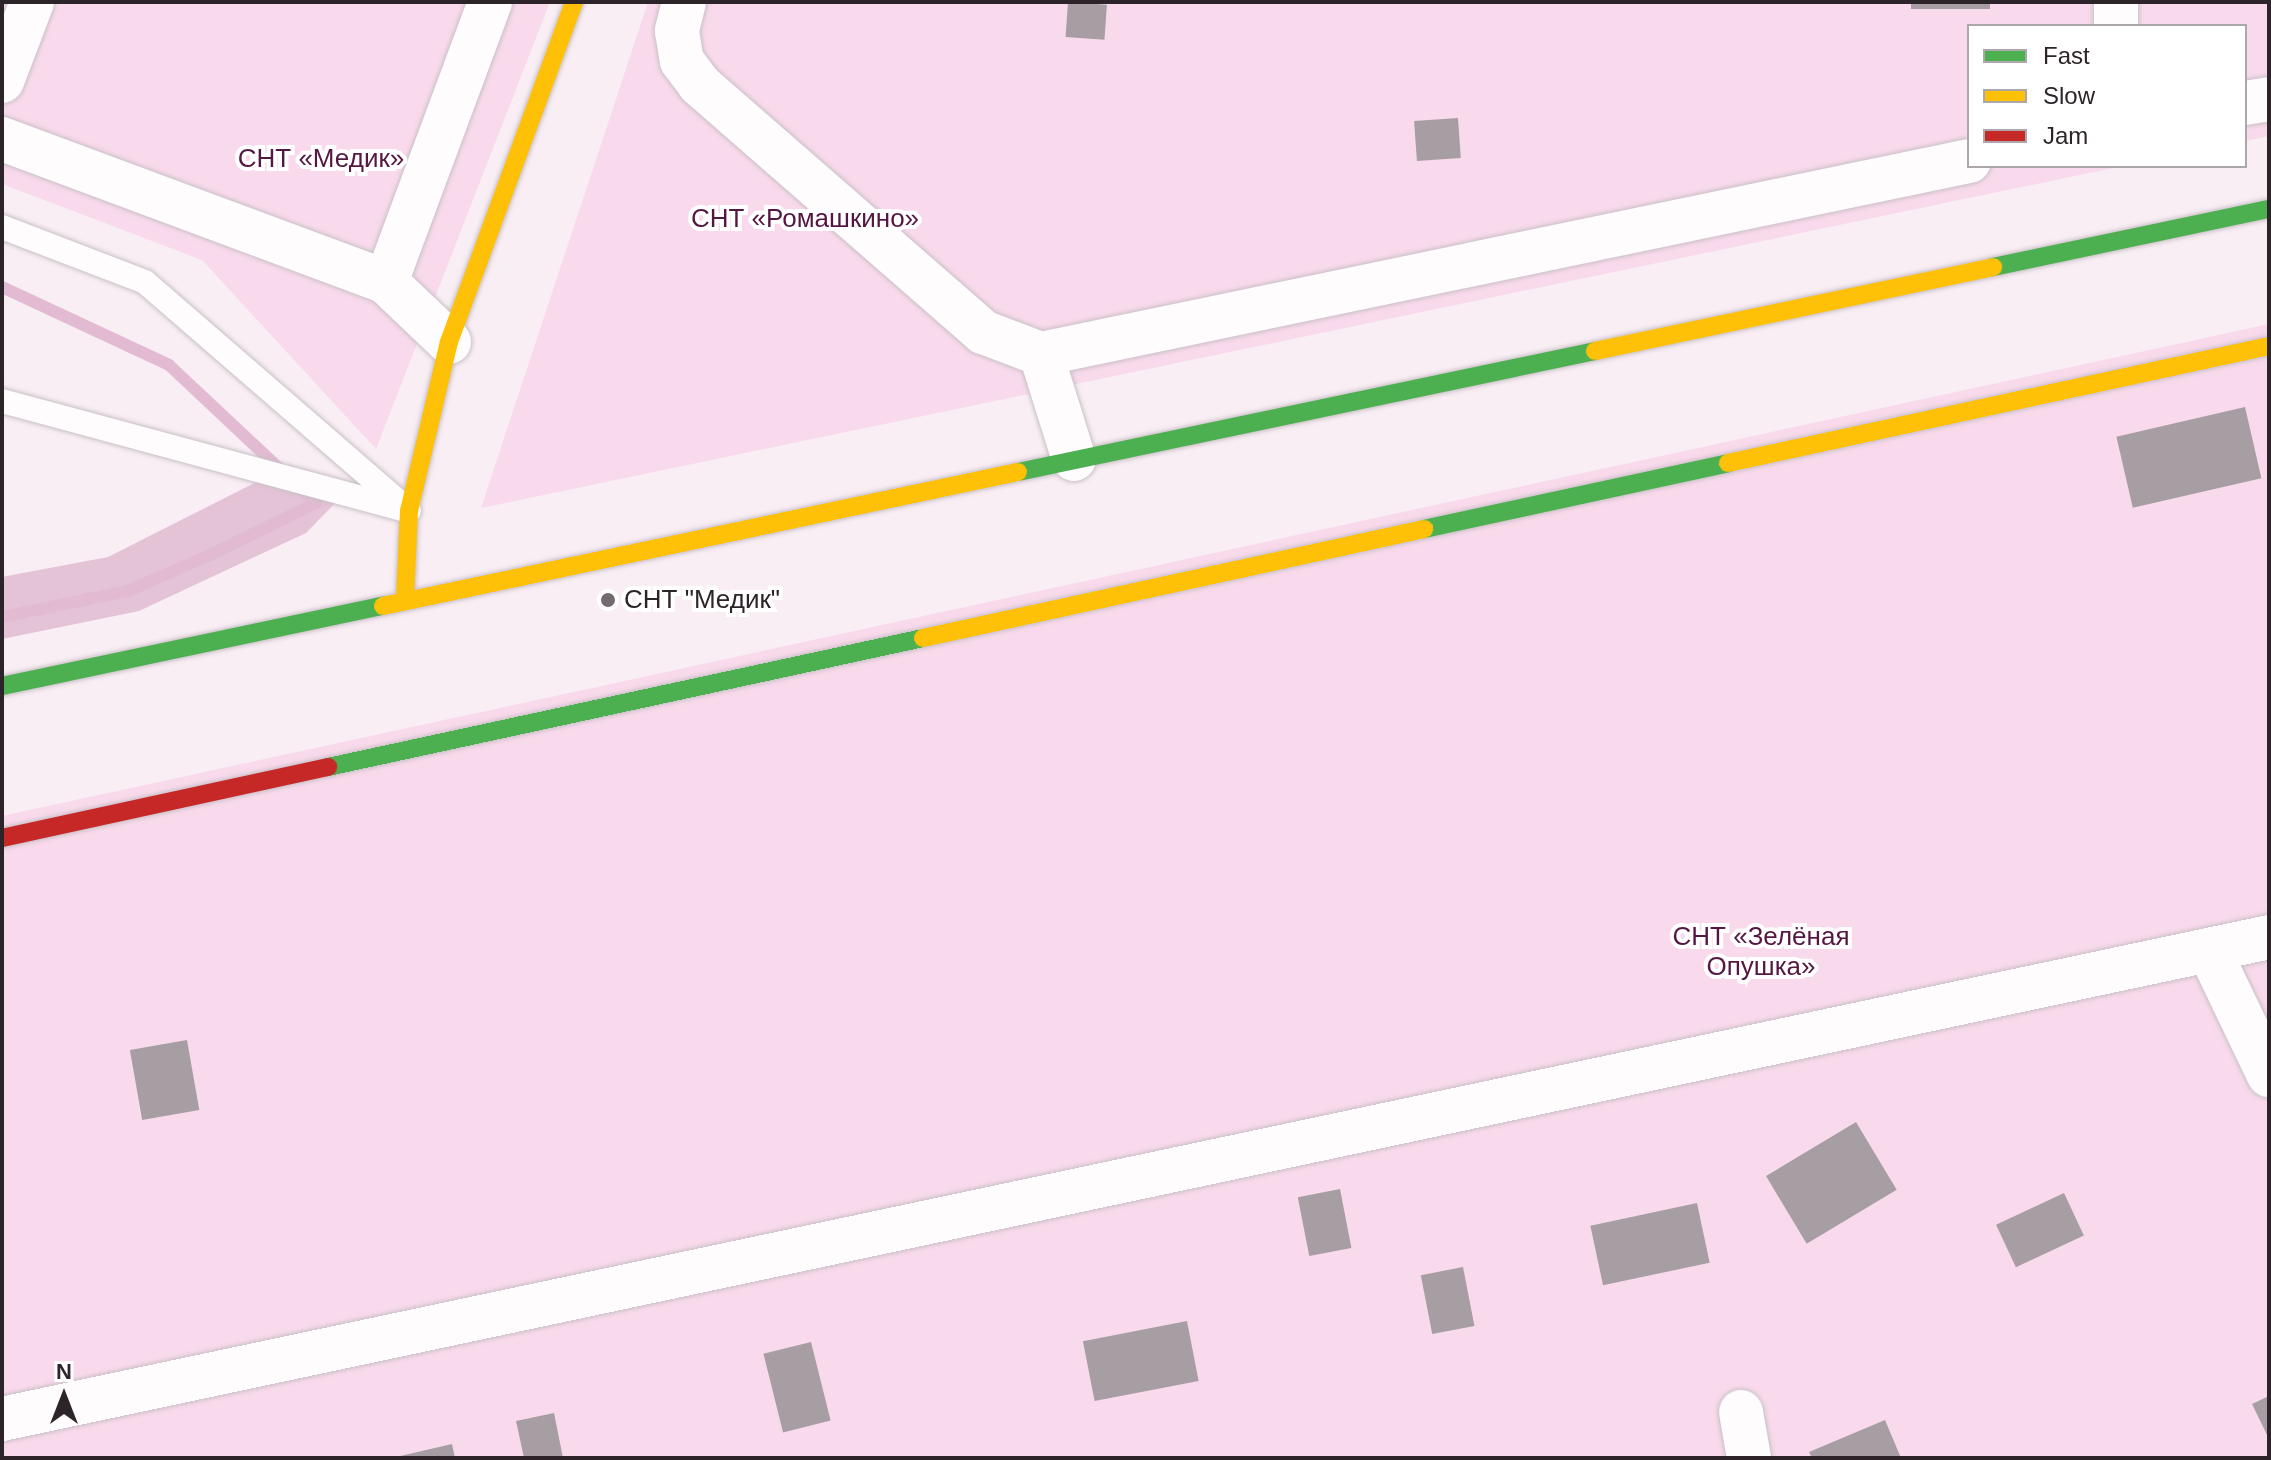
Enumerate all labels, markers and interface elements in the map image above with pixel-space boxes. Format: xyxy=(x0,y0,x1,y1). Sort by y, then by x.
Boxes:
legend xyxy=(1967,24,2247,168)
text: Fast xyxy=(2043,42,2090,69)
text: Slow xyxy=(2043,82,2095,109)
text: Jam xyxy=(2043,122,2088,149)
park label: СНТ «Медик» xyxy=(238,143,404,175)
park label: СНТ «Ромашкино» xyxy=(691,203,919,235)
place label: СНТ "Медик" xyxy=(624,584,780,616)
marker: СНТ "Медик" xyxy=(599,591,617,609)
park label: СНТ «Зелёная Опушка» xyxy=(1673,921,1849,982)
north arrow xyxy=(24,1356,104,1436)
text: N xyxy=(56,1359,72,1384)

